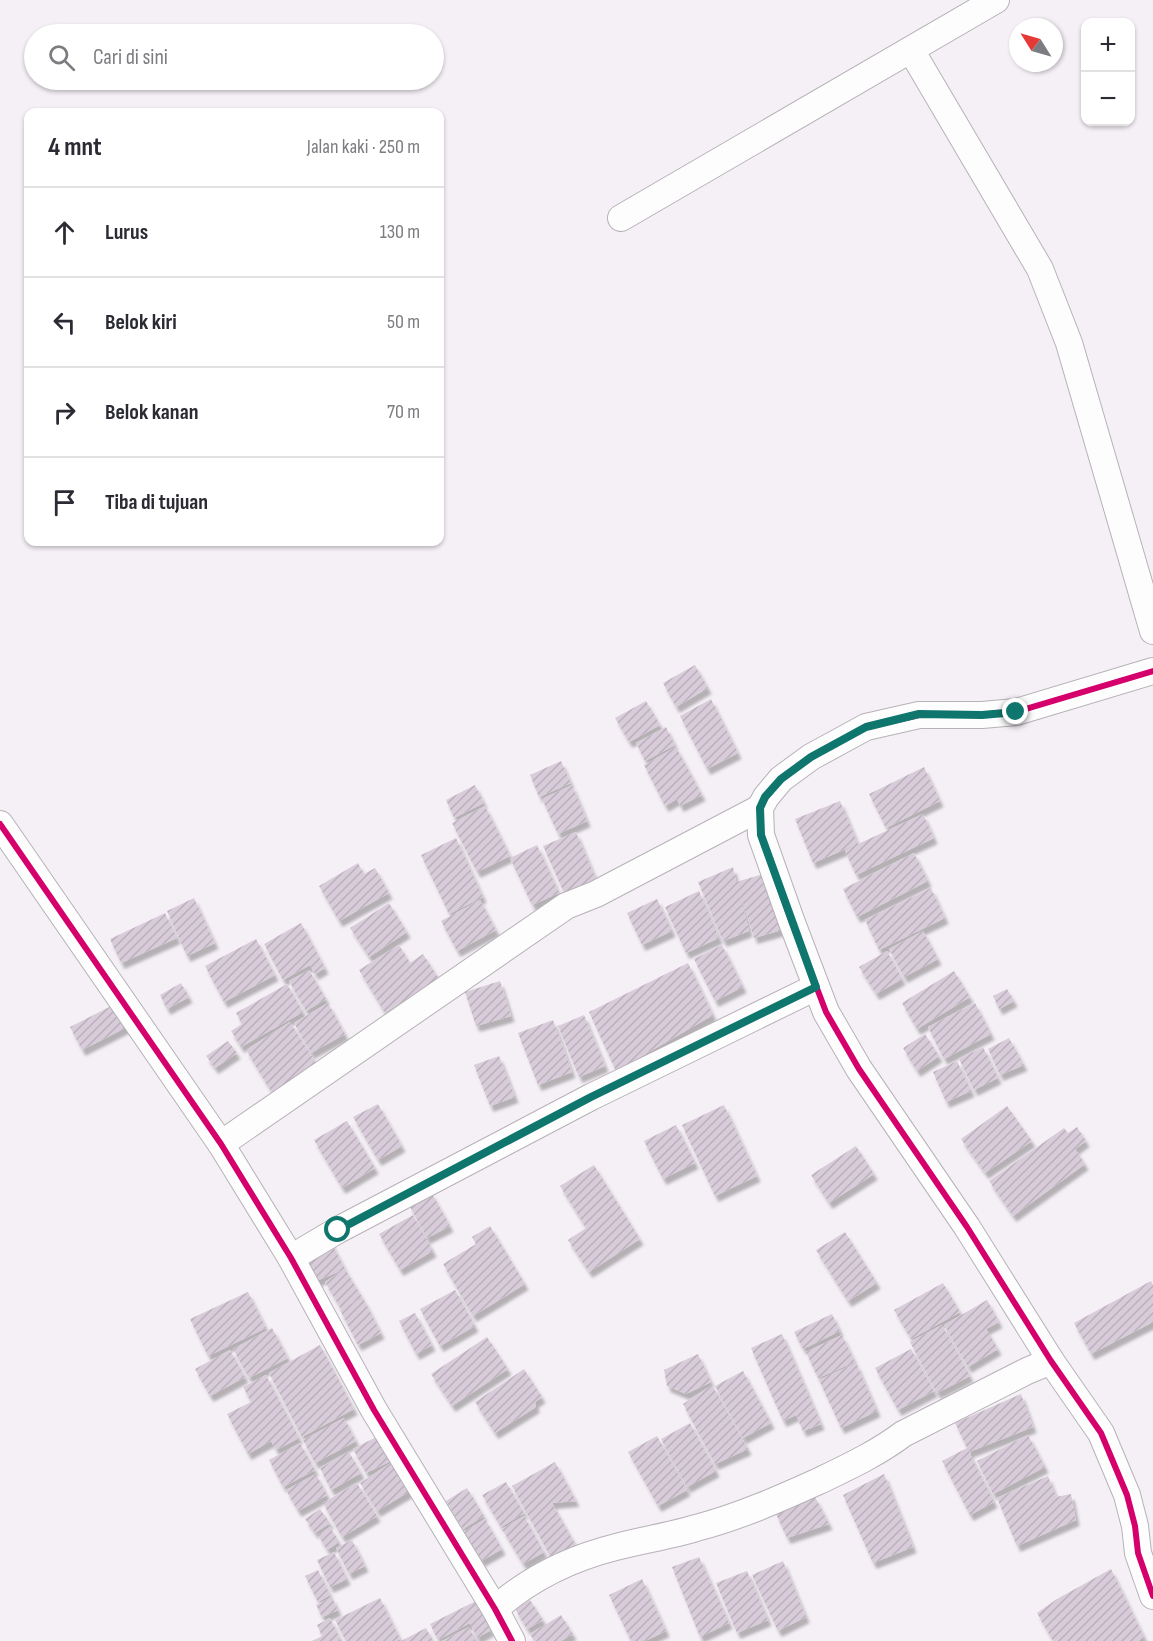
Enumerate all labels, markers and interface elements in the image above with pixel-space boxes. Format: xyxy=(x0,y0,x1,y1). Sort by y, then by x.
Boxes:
north arrow xyxy=(1009,18,1063,72)
map controls xyxy=(1081,18,1135,126)
button: + xyxy=(1081,18,1135,72)
search box xyxy=(24,24,444,90)
icon: search xyxy=(45,41,78,74)
text: Cari di sini xyxy=(93,44,168,71)
button: − xyxy=(1081,72,1135,126)
text: 4 mnt xyxy=(48,132,102,163)
text: Jalan kaki · 250 m xyxy=(307,135,420,159)
icon: ahead xyxy=(48,216,81,249)
text: Lurus xyxy=(105,219,148,246)
text: 130 m xyxy=(380,220,420,244)
icon: left xyxy=(48,306,81,339)
text: Belok kiri xyxy=(105,309,177,336)
text: 50 m xyxy=(387,310,420,334)
icon: right xyxy=(48,396,81,429)
text: Belok kanan xyxy=(105,399,198,426)
text: 70 m xyxy=(387,400,420,424)
icon: arrive xyxy=(48,486,81,519)
text: Tiba di tujuan xyxy=(105,489,208,516)
route end xyxy=(1002,698,1028,724)
route start xyxy=(324,1216,350,1242)

